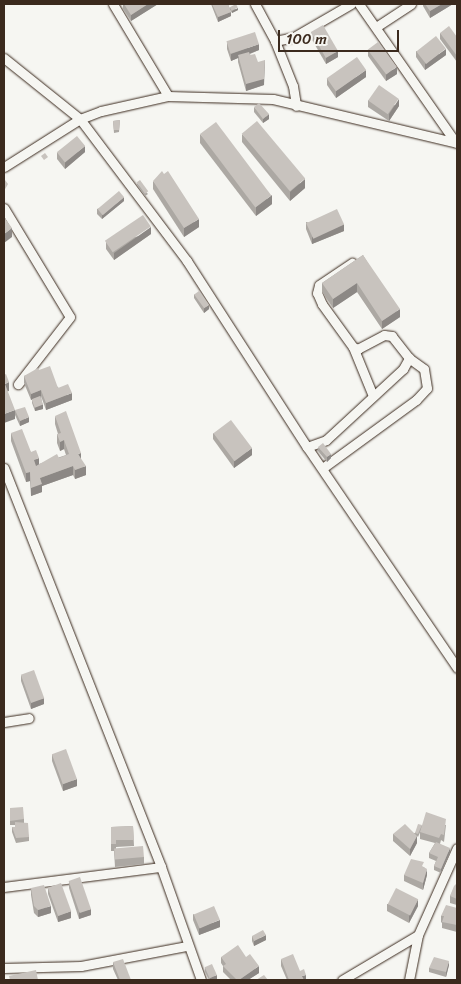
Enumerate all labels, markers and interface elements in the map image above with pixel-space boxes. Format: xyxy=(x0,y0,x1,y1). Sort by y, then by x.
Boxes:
scale bar xyxy=(281,20,402,52)
text: 100 m xyxy=(286,26,327,52)

